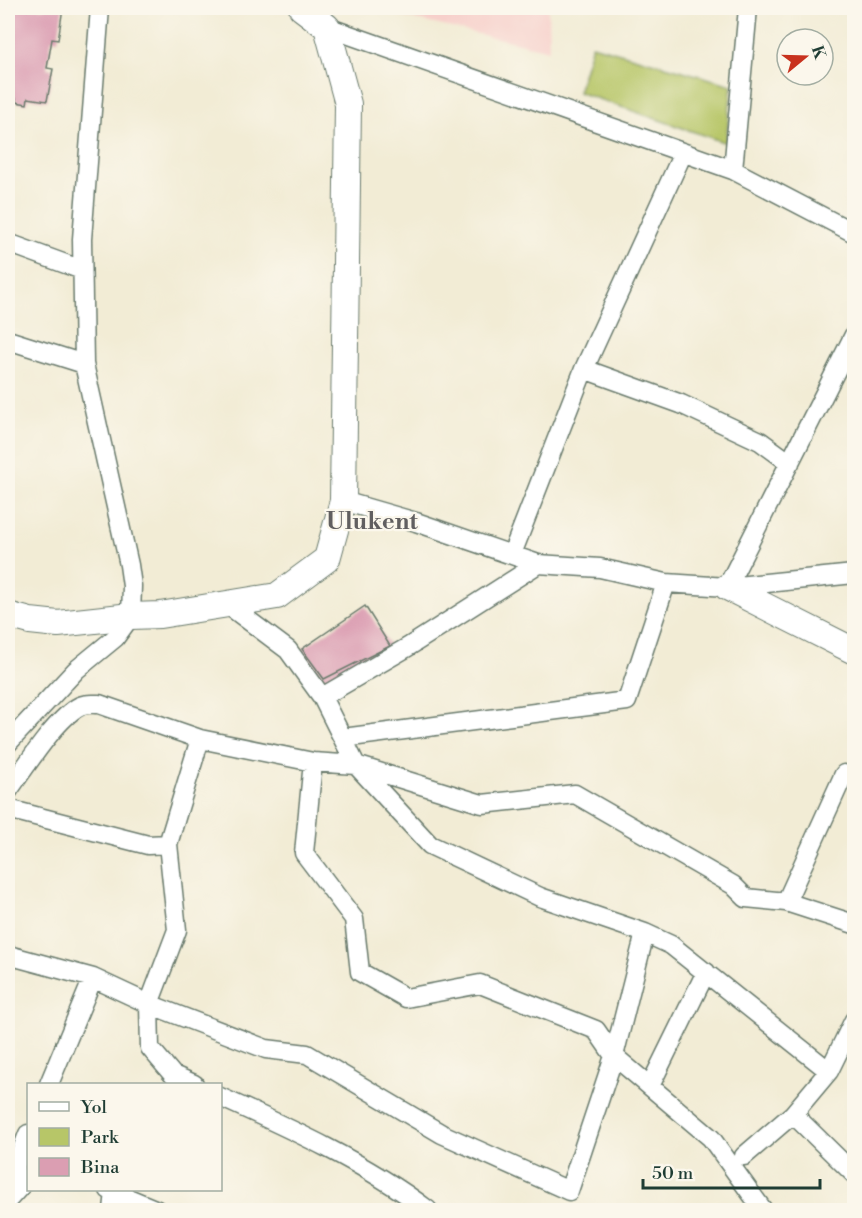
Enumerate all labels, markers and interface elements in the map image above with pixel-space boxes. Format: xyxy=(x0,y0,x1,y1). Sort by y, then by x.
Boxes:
north arrow xyxy=(775,27,835,87)
text: K xyxy=(807,43,830,63)
district label: Ulukent xyxy=(326,507,418,537)
legend xyxy=(27,1083,222,1191)
text: Yol xyxy=(80,1096,108,1119)
text: Park xyxy=(81,1126,120,1149)
scale bar xyxy=(643,1152,820,1190)
text: Bina xyxy=(80,1156,120,1179)
text: 50 m xyxy=(652,1162,694,1185)

